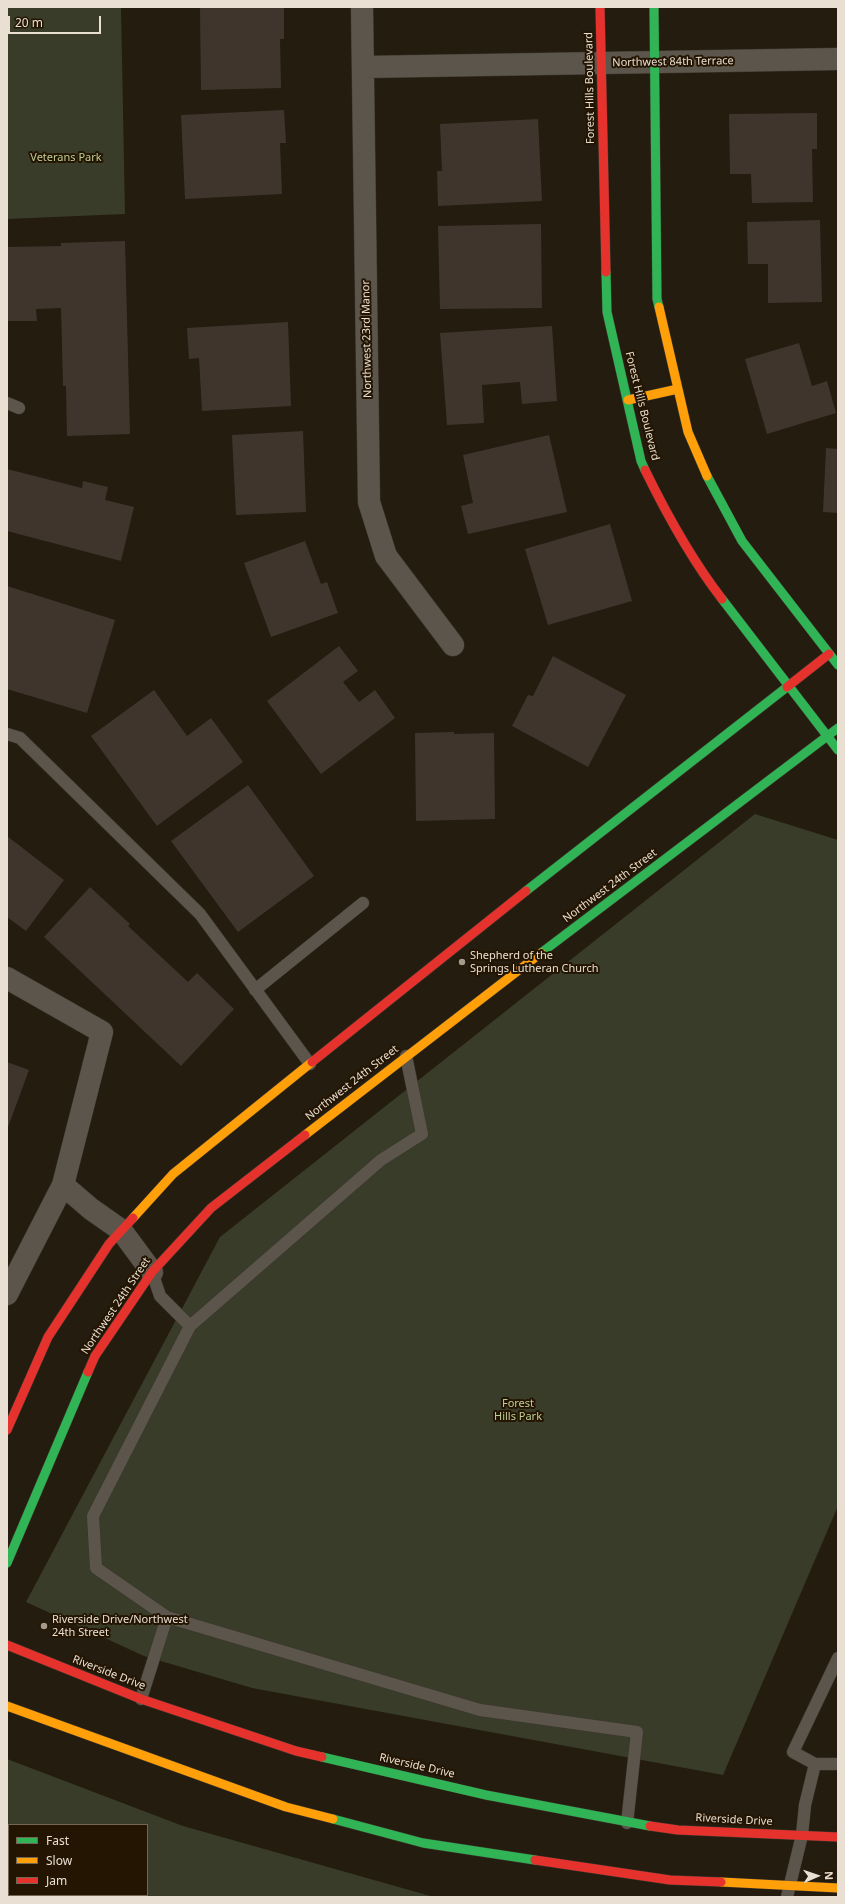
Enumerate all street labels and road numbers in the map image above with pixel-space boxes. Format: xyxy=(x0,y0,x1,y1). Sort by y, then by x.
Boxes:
street label: Forest Hills Boulevard xyxy=(582,32,598,144)
street label: Northwest 84th Terrace xyxy=(612,54,734,70)
street label: Northwest 23rd Manor xyxy=(359,280,375,398)
street label: Forest Hills Boulevard xyxy=(622,350,662,462)
street label: Northwest 24th Street xyxy=(560,846,660,926)
street label: Northwest 24th Street xyxy=(303,1043,401,1123)
street label: Northwest 24th Street xyxy=(79,1255,153,1357)
street label: Riverside Drive xyxy=(71,1653,147,1693)
street label: Riverside Drive xyxy=(378,1751,456,1781)
street label: Riverside Drive xyxy=(695,1811,773,1829)

